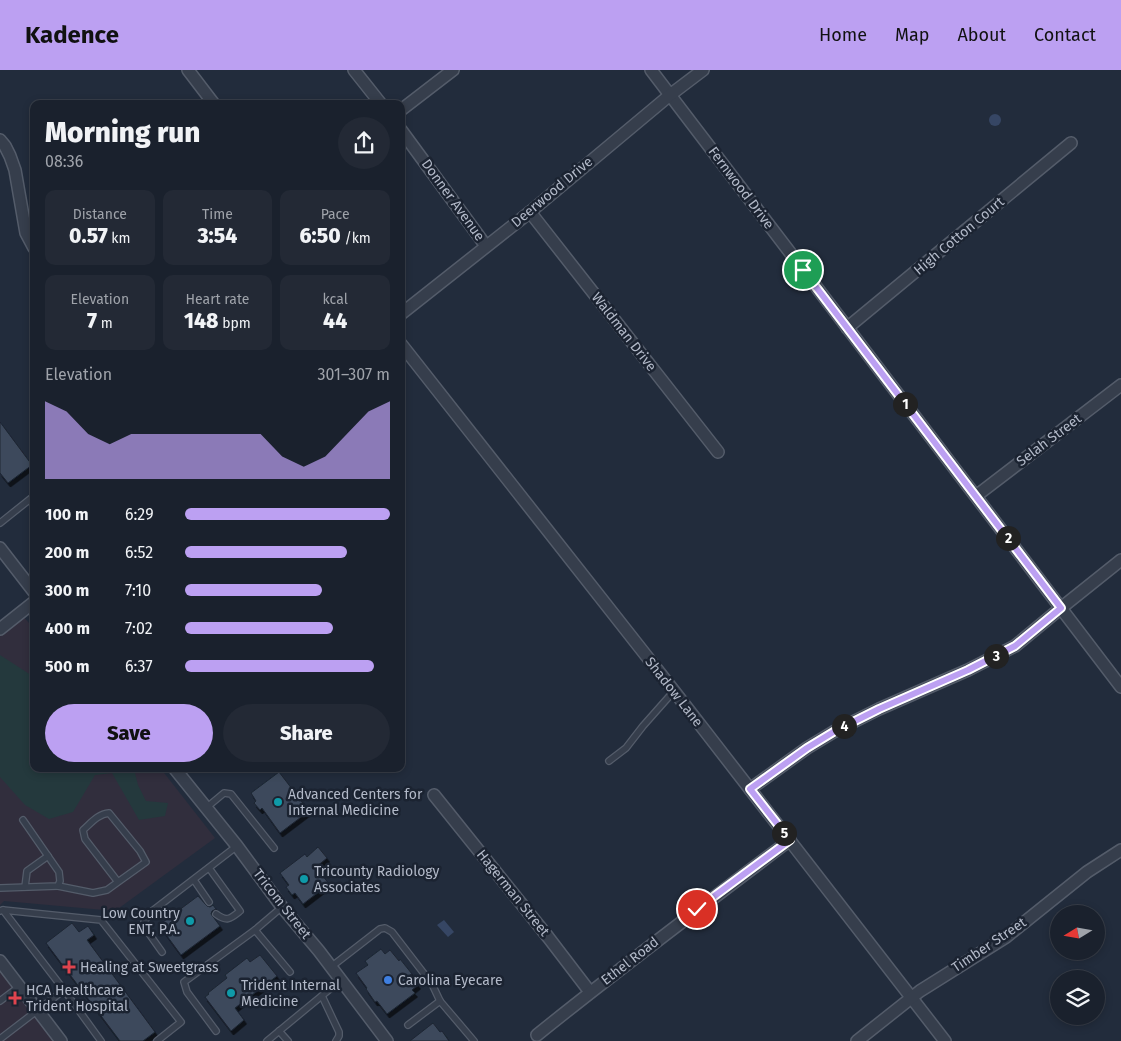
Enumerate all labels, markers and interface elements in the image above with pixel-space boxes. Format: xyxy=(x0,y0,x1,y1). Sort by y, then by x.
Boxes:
text: Kadence xyxy=(25,21,119,49)
text: Home xyxy=(819,24,867,46)
text: Map xyxy=(895,24,929,46)
text: About xyxy=(957,24,1006,46)
text: Contact xyxy=(1034,24,1096,46)
text: Morning run xyxy=(45,116,200,149)
button: share xyxy=(338,117,390,169)
street label: Fernwood Drive xyxy=(704,143,778,233)
text: 08:36 xyxy=(45,152,83,171)
street label: Deerwood Drive xyxy=(508,153,596,231)
street label: Donner Avenue xyxy=(418,156,488,244)
street label: High Cotton Court xyxy=(910,193,1008,279)
text: Distance xyxy=(73,206,127,223)
text: Time xyxy=(202,206,233,223)
text: Pace xyxy=(321,206,350,223)
text: 0.57 xyxy=(69,223,108,249)
text: 3:54 xyxy=(198,223,237,249)
text: 6:50 xyxy=(299,223,341,249)
text: km xyxy=(108,230,131,247)
text: /km xyxy=(341,230,371,247)
pin xyxy=(782,249,824,291)
icon: arrive xyxy=(789,256,817,284)
street label: Waldman Drive xyxy=(588,289,660,375)
text: Elevation xyxy=(70,291,129,308)
text: Heart rate xyxy=(186,291,249,308)
text: kcal xyxy=(323,291,348,308)
text: 7 xyxy=(87,308,97,334)
text: 148 xyxy=(184,308,219,334)
text: 44 xyxy=(323,308,347,334)
text: m xyxy=(97,315,113,332)
text: bpm xyxy=(219,315,251,332)
text: Elevation xyxy=(45,365,112,384)
text: 301–307 m xyxy=(318,365,390,384)
pin: 1 xyxy=(892,392,918,416)
text: 1 xyxy=(902,396,909,413)
street label: Selah Street xyxy=(1013,410,1086,470)
text: 100 m xyxy=(45,505,88,524)
text: 6:29 xyxy=(125,505,154,524)
pin: 2 xyxy=(996,526,1020,550)
text: 2 xyxy=(1005,530,1012,547)
text: 200 m xyxy=(45,543,89,562)
text: 6:52 xyxy=(125,543,153,562)
text: 300 m xyxy=(45,581,89,600)
text: 7:10 xyxy=(125,581,151,600)
text: 400 m xyxy=(45,619,90,638)
text: 7:02 xyxy=(125,619,153,638)
pin: 3 xyxy=(984,644,1008,668)
text: 3 xyxy=(993,648,1000,665)
street label: Shadow Lane xyxy=(641,654,707,730)
text: 500 m xyxy=(45,657,90,676)
text: 6:37 xyxy=(125,657,153,676)
button: Save xyxy=(45,704,213,762)
button: Share xyxy=(223,704,390,762)
pin: 4 xyxy=(832,714,856,738)
text: 4 xyxy=(841,718,848,735)
place label: Advanced Centers for Internal Medicine xyxy=(288,786,423,819)
marker: Advanced Centers for Internal Medicine xyxy=(272,796,284,808)
pin: 5 xyxy=(772,820,796,846)
text: 5 xyxy=(781,825,788,842)
street label: Hagerman Street xyxy=(473,846,554,940)
place label: Tricounty Radiology Associates xyxy=(314,863,440,896)
street label: Tricom Street xyxy=(249,865,315,943)
marker: Tricounty Radiology Associates xyxy=(298,873,310,885)
pin xyxy=(676,888,718,930)
icon: check xyxy=(683,895,711,923)
place label: Low Country ENT, P.A. xyxy=(102,905,180,938)
north arrow xyxy=(1050,905,1105,960)
map controls xyxy=(1050,905,1105,1025)
street label: Timber Street xyxy=(949,913,1030,976)
marker: Low Country ENT, P.A. xyxy=(184,915,196,927)
street label: Ethel Road xyxy=(598,933,662,989)
place label: Healing at Sweetgrass xyxy=(80,959,219,976)
marker: Healing at Sweetgrass xyxy=(62,960,76,974)
button: layers xyxy=(1050,970,1105,1025)
place label: Carolina Eyecare xyxy=(398,972,503,989)
marker: Carolina Eyecare xyxy=(382,974,394,986)
place label: Trident Internal Medicine xyxy=(241,977,340,1010)
place label: HCA Healthcare Trident Hospital xyxy=(26,982,128,1015)
marker: Trident Internal Medicine xyxy=(225,987,237,999)
marker: HCA Healthcare Trident Hospital xyxy=(8,991,22,1005)

